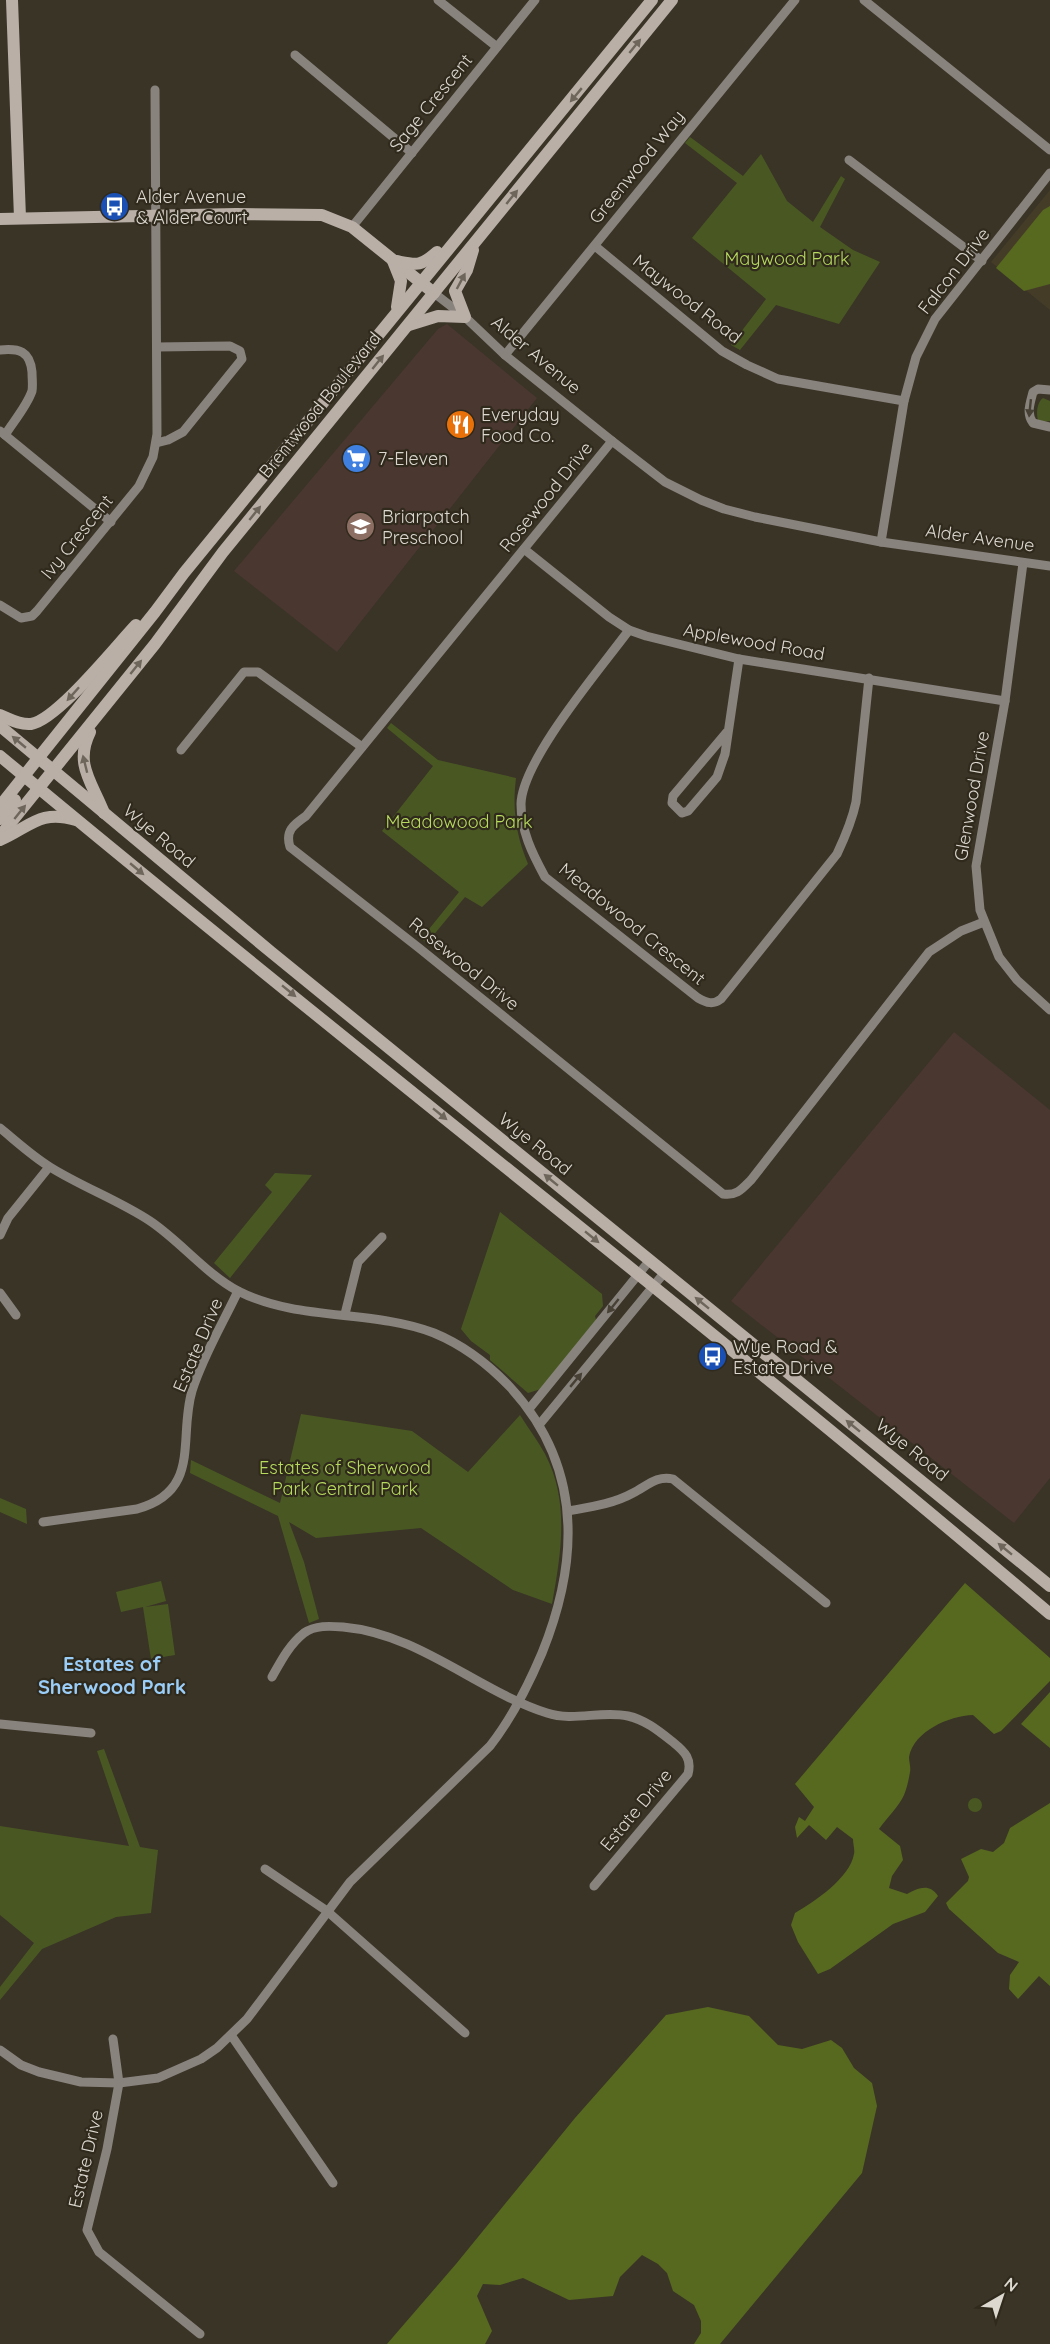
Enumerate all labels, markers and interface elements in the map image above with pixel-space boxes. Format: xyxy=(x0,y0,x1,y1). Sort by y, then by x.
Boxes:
one-way arrow xyxy=(628,39,641,54)
street label: Sage Crescent xyxy=(384,49,477,157)
one-way arrow xyxy=(570,87,582,102)
street label: Greenwood Way xyxy=(584,105,689,228)
place label: Alder Avenue & Alder Court xyxy=(136,185,248,229)
one-way arrow xyxy=(506,189,519,205)
bus stop icon: Alder Avenue & Alder Court xyxy=(99,191,131,223)
street label: Falcon Drive xyxy=(913,223,995,319)
park label: Maywood Park xyxy=(724,247,850,270)
street label: Maywood Road xyxy=(628,249,746,348)
one-way arrow xyxy=(456,272,466,289)
street label: Alder Avenue xyxy=(487,310,586,399)
street label: Brentwood Boulevard xyxy=(254,327,386,482)
one-way arrow xyxy=(372,354,385,370)
one-way arrow xyxy=(1026,399,1035,418)
place label: Everyday Food Co. xyxy=(481,403,560,447)
restaurant icon: Everyday Food Co. xyxy=(444,409,476,441)
street label: Rosewood Drive xyxy=(494,437,597,557)
supermarket icon: 7-Eleven xyxy=(341,443,373,475)
place label: 7-Eleven xyxy=(378,447,449,470)
street label: Ivy Crescent xyxy=(36,490,118,584)
place label: Briarpatch Preschool xyxy=(382,505,470,549)
one-way arrow xyxy=(248,506,261,521)
school or university icon: Briarpatch Preschool xyxy=(345,511,377,543)
street label: Alder Avenue xyxy=(924,518,1036,557)
street label: Applewood Road xyxy=(681,618,827,665)
one-way arrow xyxy=(129,660,141,675)
one-way arrow xyxy=(66,686,80,701)
street label: Glenwood Drive xyxy=(949,729,994,863)
one-way arrow xyxy=(11,735,27,748)
one-way arrow xyxy=(79,755,89,773)
street label: Wye Road xyxy=(119,799,200,872)
one-way arrow xyxy=(13,804,26,820)
park label: Meadowood Park xyxy=(385,810,533,833)
street label: Meadowood Crescent xyxy=(554,857,710,990)
one-way arrow xyxy=(129,862,145,875)
street label: Rosewood Drive xyxy=(404,912,524,1015)
one-way arrow xyxy=(281,985,296,997)
one-way arrow xyxy=(433,1107,448,1119)
street label: Wye Road xyxy=(494,1107,576,1180)
one-way arrow xyxy=(543,1174,558,1186)
one-way arrow xyxy=(584,1230,599,1243)
street label: Estate Drive xyxy=(167,1294,228,1395)
one-way arrow xyxy=(694,1296,710,1309)
one-way arrow xyxy=(607,1298,620,1313)
place label: Wye Road & Estate Drive xyxy=(733,1335,837,1379)
bus stop icon: Wye Road & Estate Drive xyxy=(696,1341,728,1373)
one-way arrow xyxy=(569,1372,582,1388)
street label: Wye Road xyxy=(871,1413,953,1486)
one-way arrow xyxy=(846,1420,861,1433)
park label: Estates of Sherwood Park Central Park xyxy=(259,1456,431,1500)
one-way arrow xyxy=(997,1543,1012,1555)
district label: Estates of Sherwood Park xyxy=(38,1651,186,1699)
street label: Estate Drive xyxy=(595,1764,677,1855)
street label: Estate Drive xyxy=(63,2108,108,2210)
north arrow xyxy=(972,2266,1032,2326)
text: N xyxy=(1001,2273,1022,2296)

